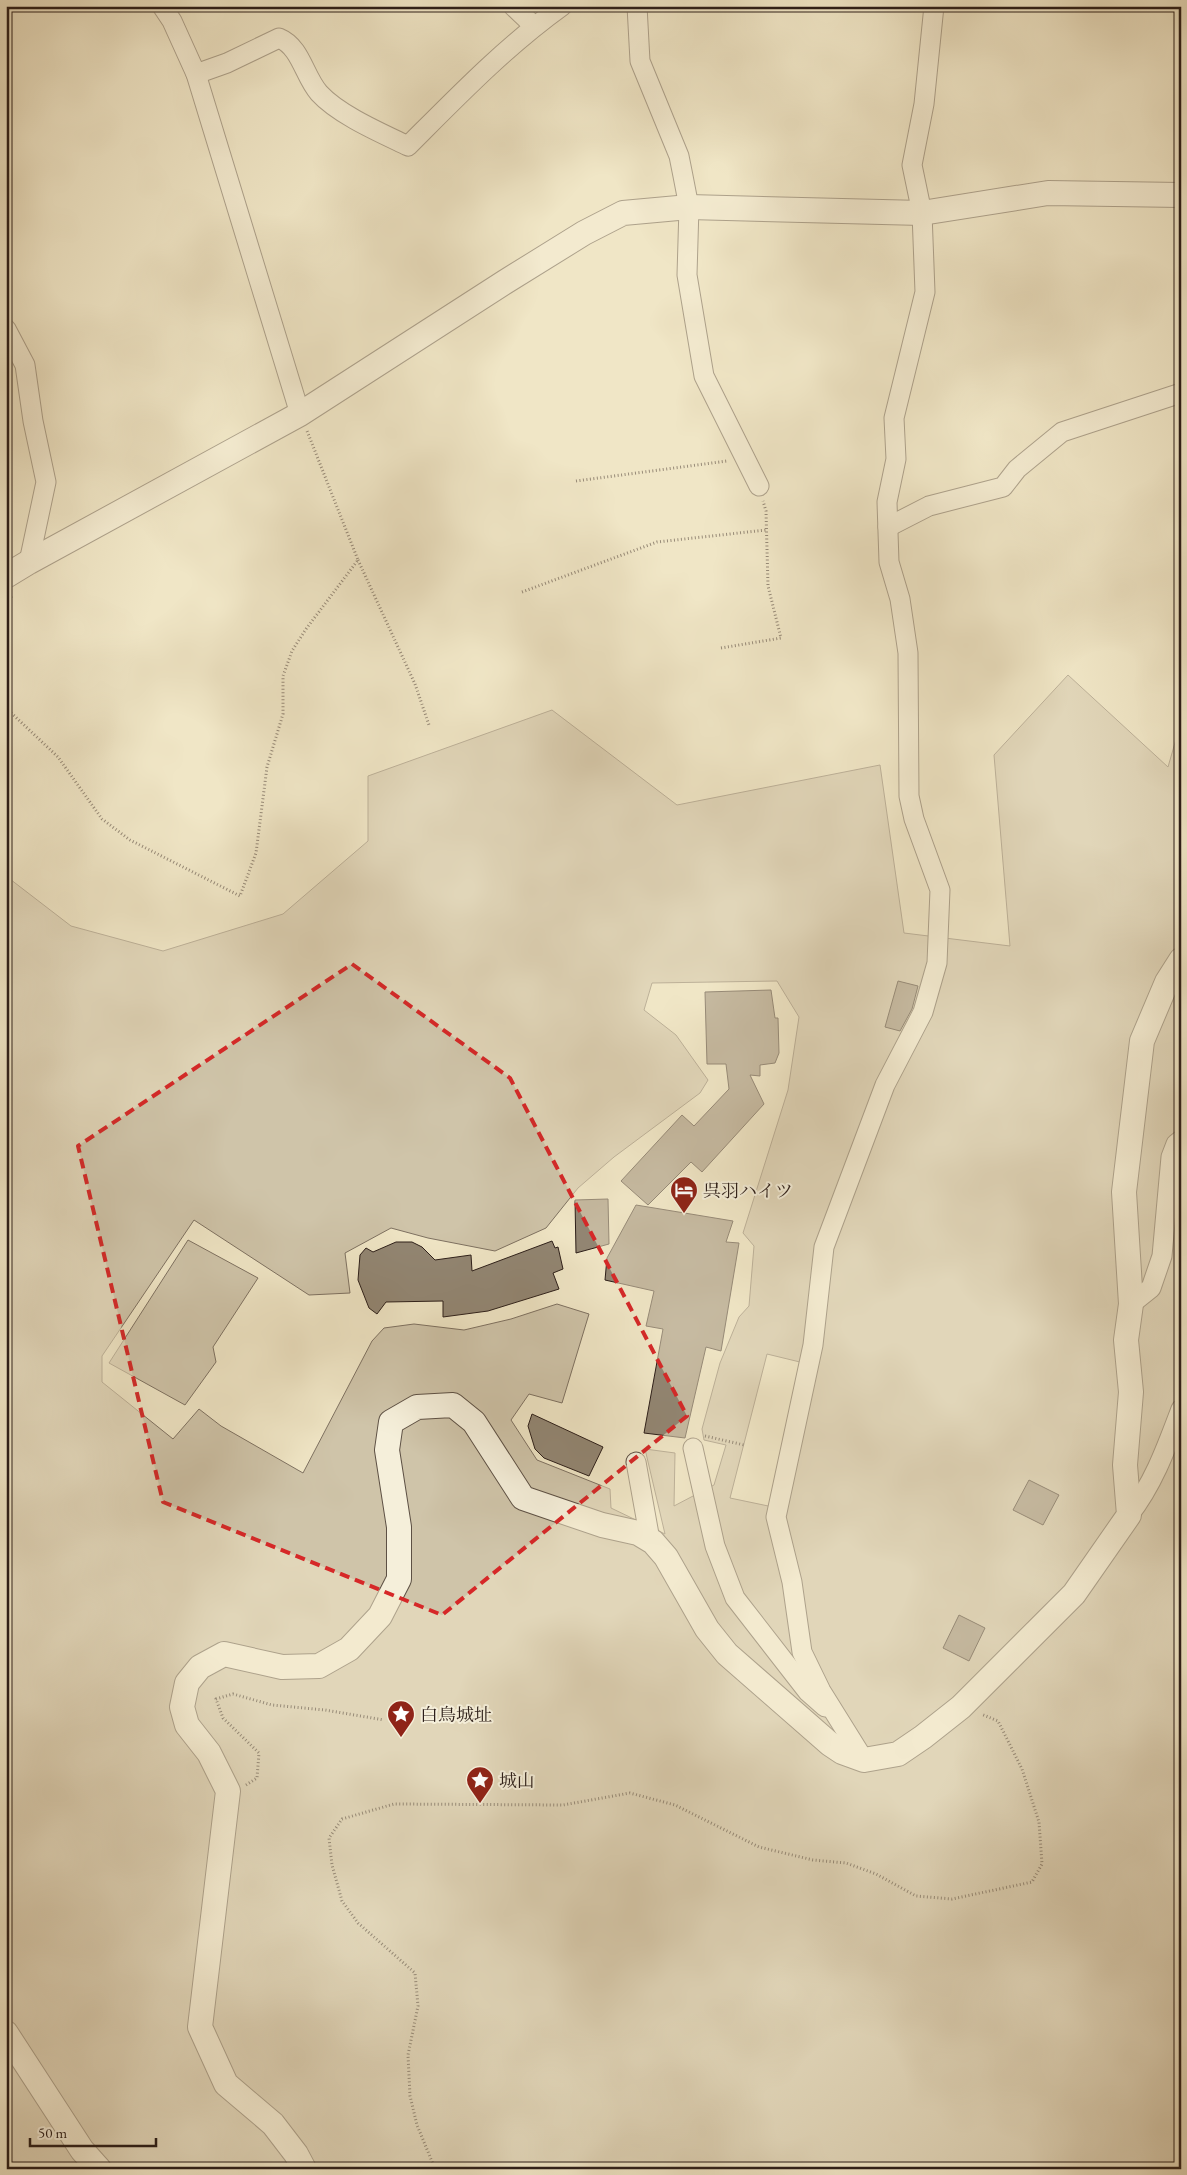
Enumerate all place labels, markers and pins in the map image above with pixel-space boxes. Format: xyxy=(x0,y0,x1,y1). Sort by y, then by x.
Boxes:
hotel icon: 呉羽ハイツ xyxy=(669,1175,699,1214)
place label: 呉羽ハイツ xyxy=(703,1179,793,1202)
place icon: 白鳥城址 xyxy=(386,1699,416,1738)
place label: 白鳥城址 xyxy=(420,1703,492,1726)
place icon: 城山 xyxy=(465,1765,495,1804)
place label: 城山 xyxy=(499,1769,535,1792)

